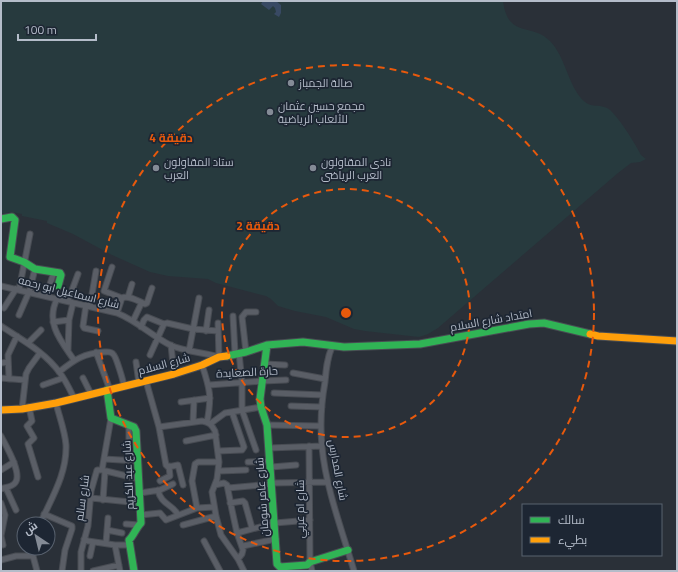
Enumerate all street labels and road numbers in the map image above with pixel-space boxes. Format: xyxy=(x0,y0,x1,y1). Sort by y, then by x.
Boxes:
street label: شارع اسماعيل ابو رحمه xyxy=(17,272,121,312)
street label: امتداد شارع السلام xyxy=(449,305,533,335)
street label: شارع السلام xyxy=(136,349,192,379)
street label: حارة الصعايدة xyxy=(216,362,278,382)
street label: شارع المدارس xyxy=(324,438,352,502)
street label: شارع عبد الكريم xyxy=(118,440,138,510)
street label: شارع عامر شومان xyxy=(251,457,273,537)
street label: شارع سالم xyxy=(71,474,93,522)
street label: شارع ام عربي xyxy=(292,480,309,538)

